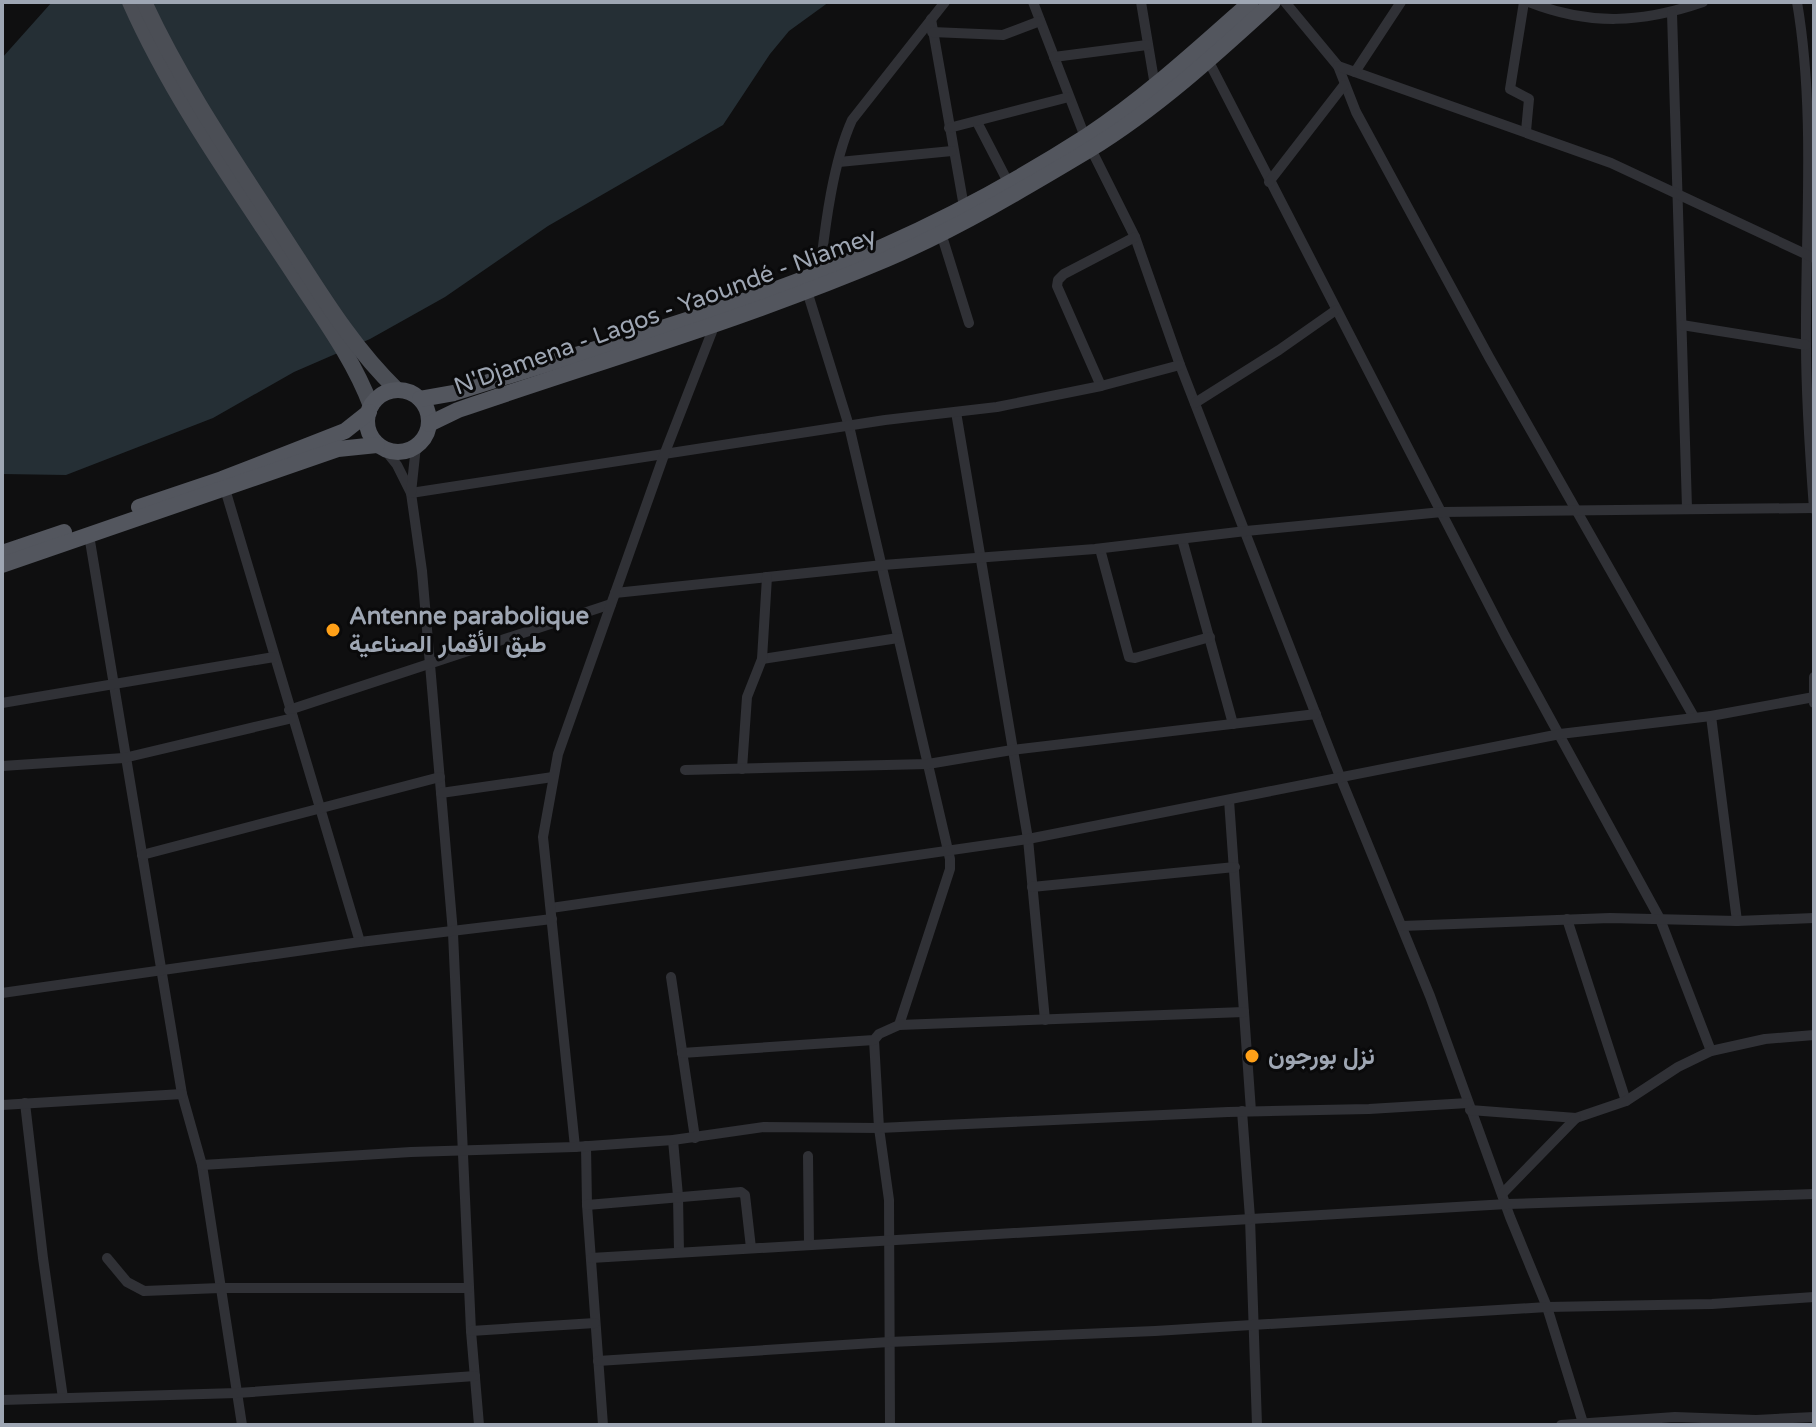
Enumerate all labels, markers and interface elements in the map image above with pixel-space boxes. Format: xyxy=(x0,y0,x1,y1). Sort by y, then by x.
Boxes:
street label: N'Djamena - Lagos - Yaoundé - Niamey xyxy=(450,221,880,402)
place label: Antenne parabolique طبق الأقمار الصناعية xyxy=(349,602,589,659)
marker: Antenne parabolique طبق الأقمار الصناعية xyxy=(324,621,342,639)
place label: نزل بورجون xyxy=(1268,1042,1375,1071)
marker: نزل بورجون xyxy=(1243,1047,1261,1065)

